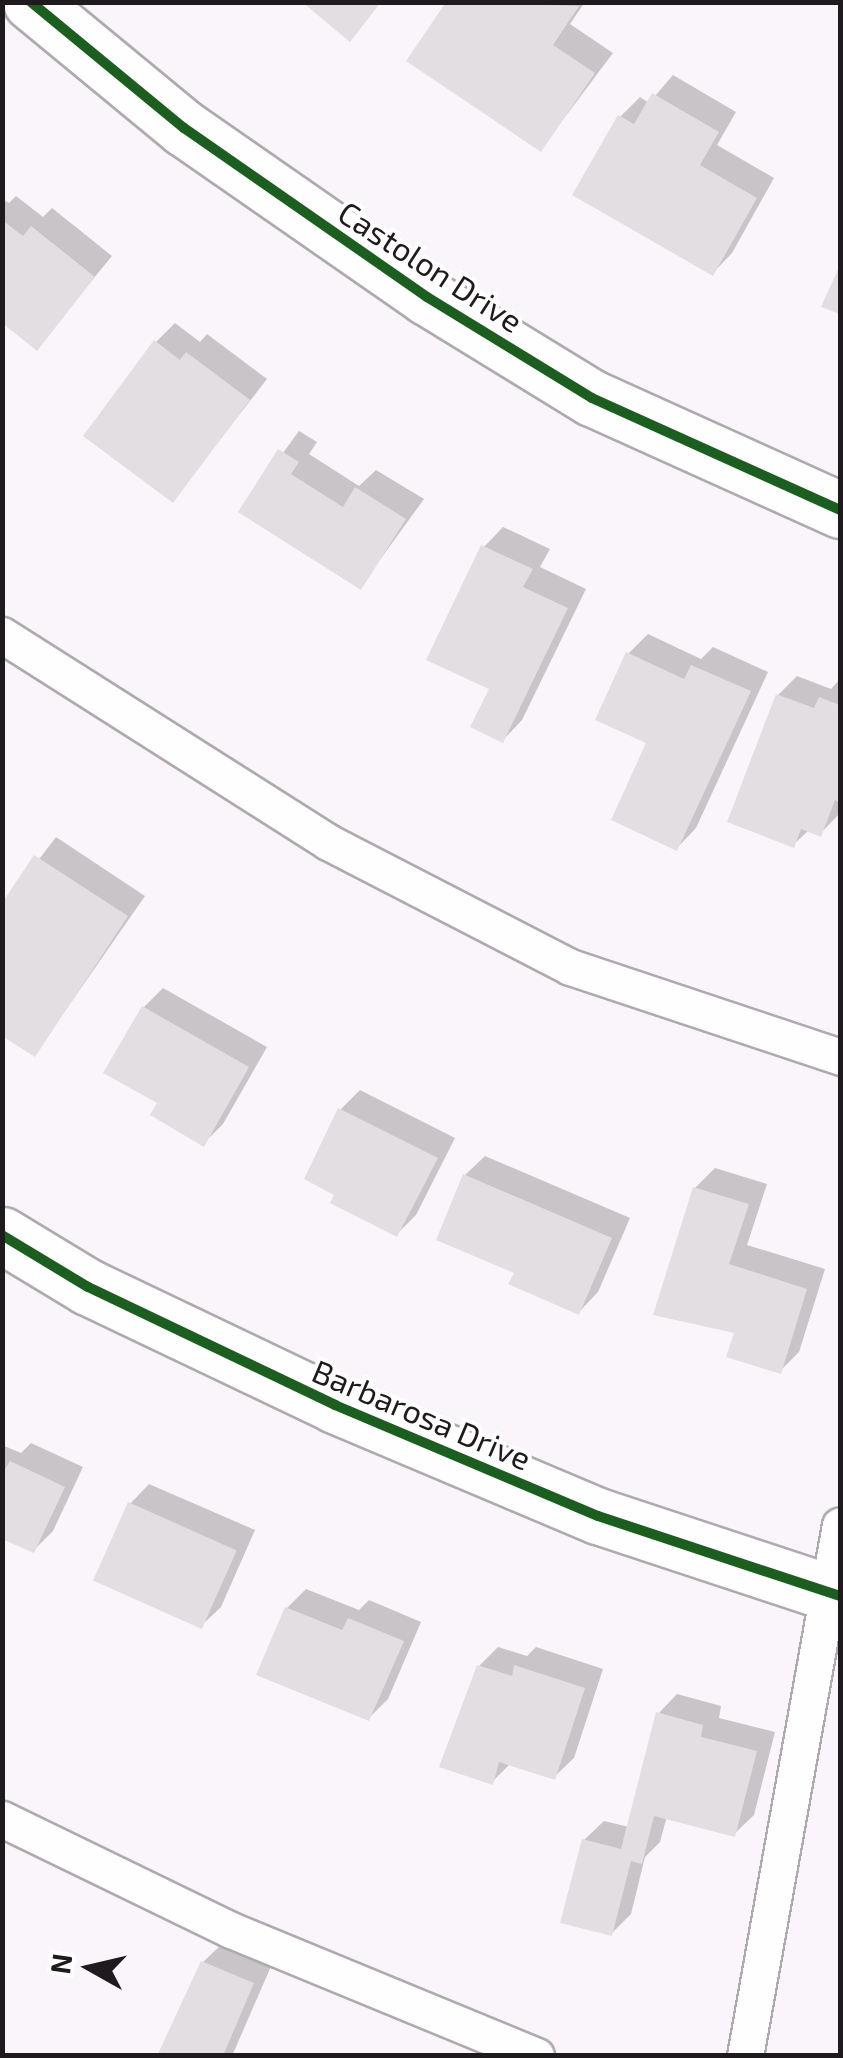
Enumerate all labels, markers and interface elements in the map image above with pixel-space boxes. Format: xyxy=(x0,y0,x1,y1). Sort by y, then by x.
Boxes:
street label: Castolon Drive xyxy=(332,192,530,340)
street label: Barbarosa Drive xyxy=(307,1351,537,1477)
north arrow xyxy=(40,1918,140,2018)
text: N xyxy=(42,1951,79,1976)

